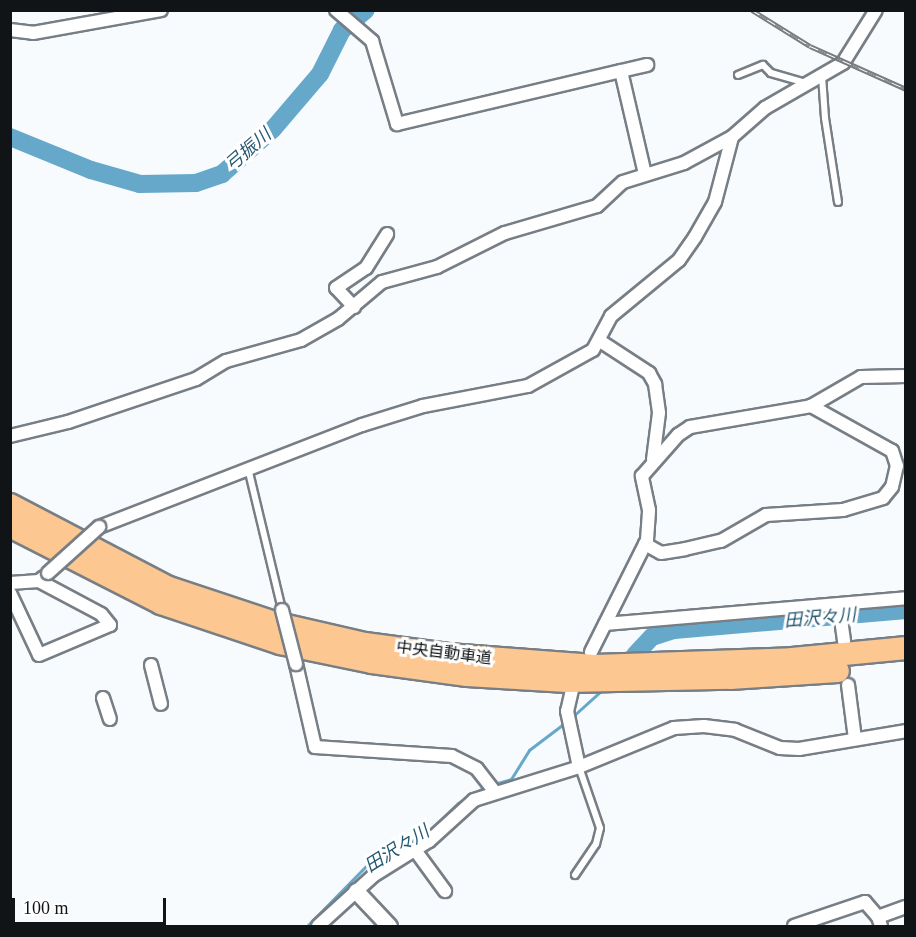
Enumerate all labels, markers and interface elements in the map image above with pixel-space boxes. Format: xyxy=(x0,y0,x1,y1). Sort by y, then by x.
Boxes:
water label: 弓振川 xyxy=(221,124,275,176)
water label: 田沢々川 xyxy=(783,604,857,632)
street label: 中央自動車道 xyxy=(395,638,493,668)
water label: 田沢々川 xyxy=(361,821,433,877)
scale bar xyxy=(15,886,170,924)
text: 100 m xyxy=(23,898,69,918)

